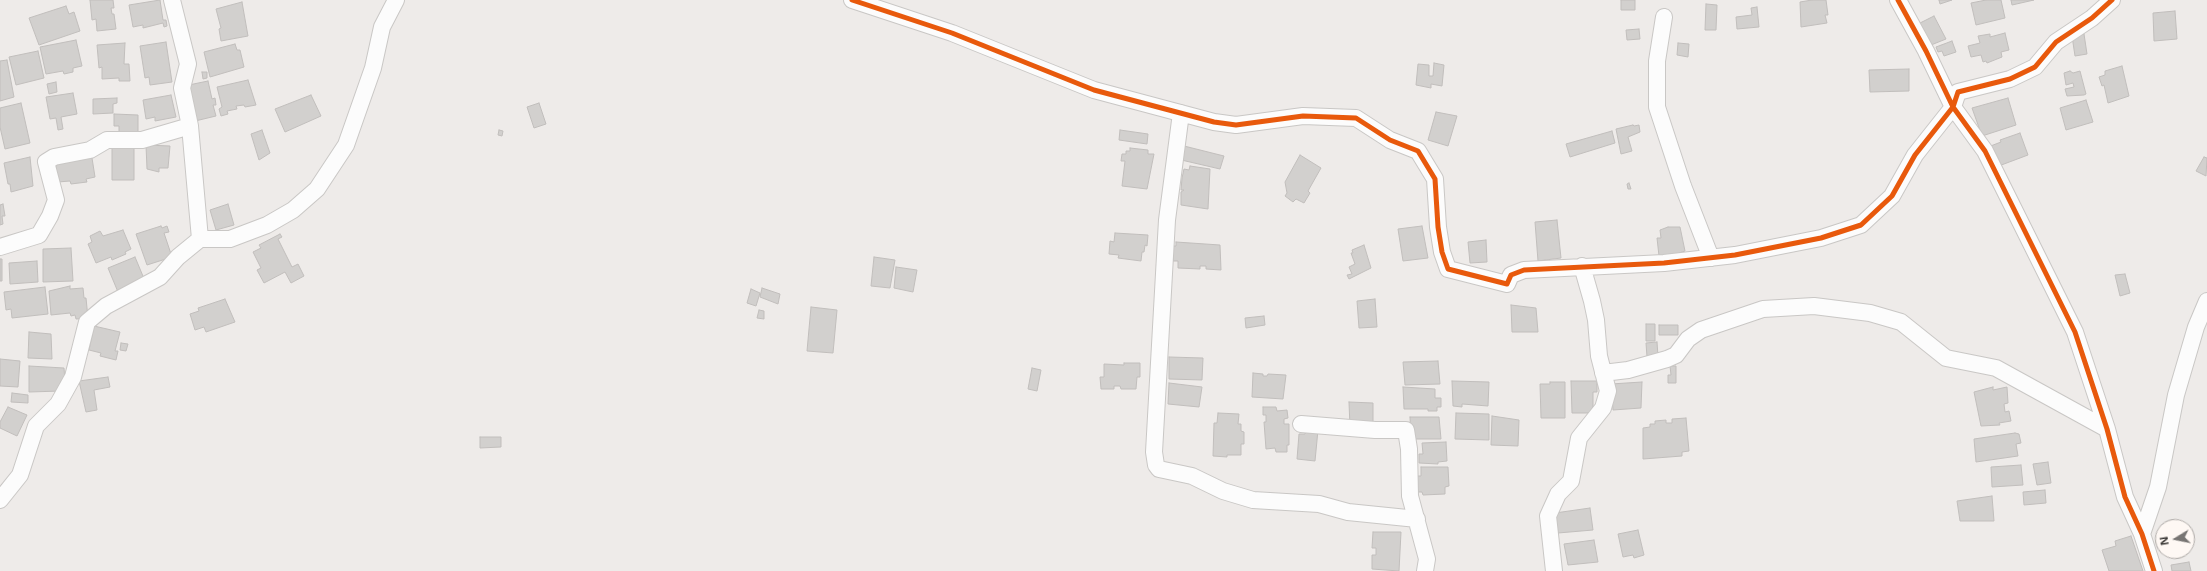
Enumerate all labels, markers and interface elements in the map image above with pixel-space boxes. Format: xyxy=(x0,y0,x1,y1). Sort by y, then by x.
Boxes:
north arrow xyxy=(2155,519,2195,559)
text: N xyxy=(2156,535,2172,547)

